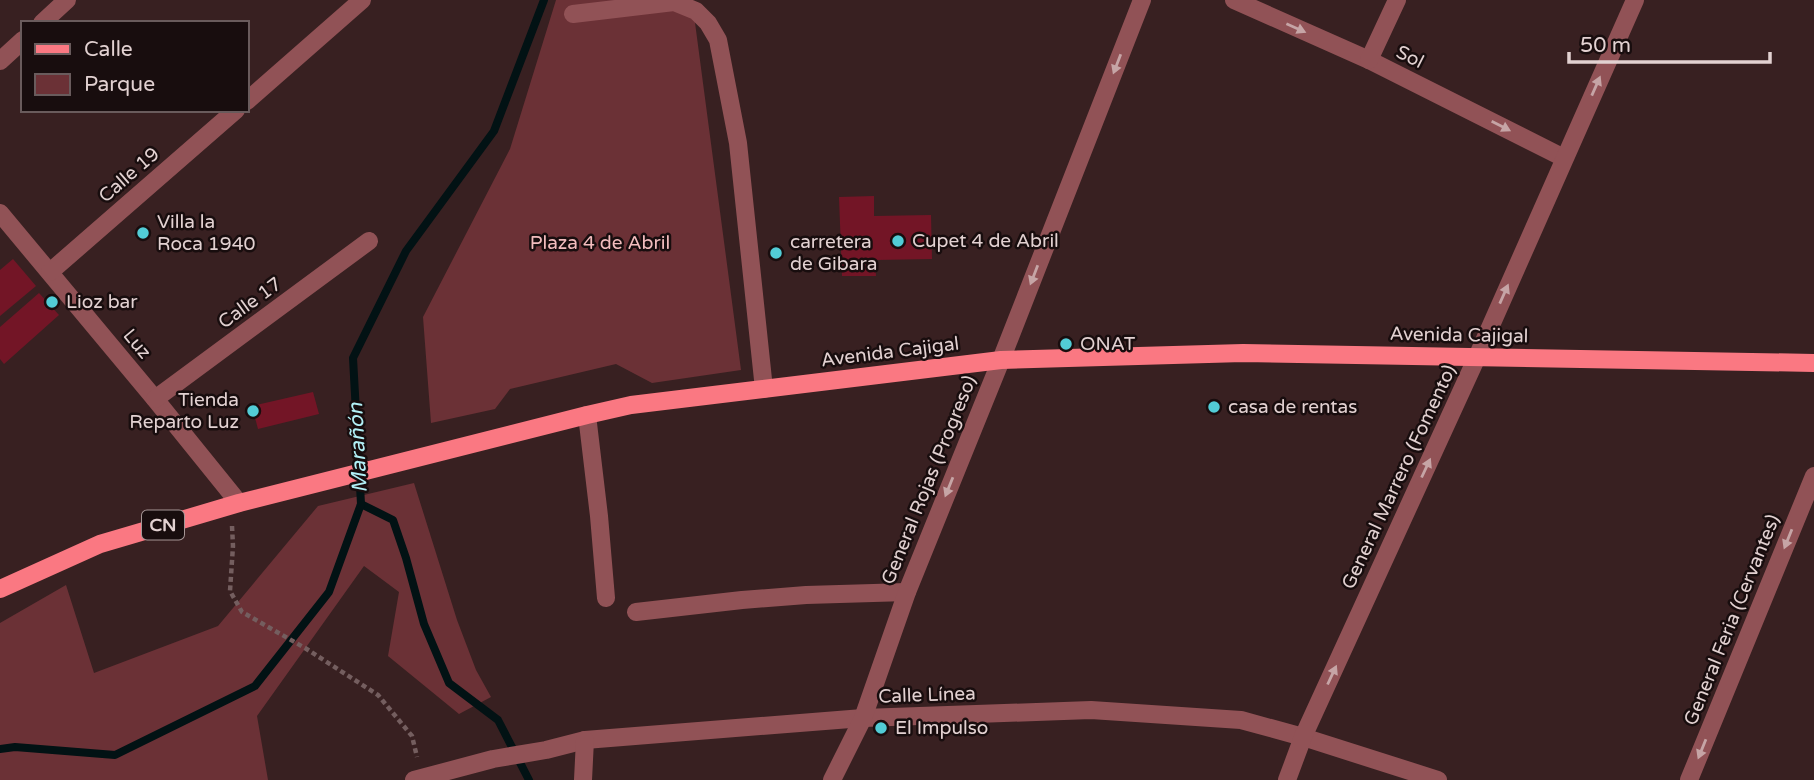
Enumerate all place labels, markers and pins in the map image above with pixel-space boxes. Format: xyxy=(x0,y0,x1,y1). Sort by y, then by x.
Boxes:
place label: Villa la Roca 1940 xyxy=(157,211,256,255)
marker: Villa la Roca 1940 xyxy=(135,225,151,241)
place label: Cupet 4 de Abril xyxy=(912,230,1059,252)
place label: carretera de Gibara xyxy=(790,231,877,275)
marker: Cupet 4 de Abril xyxy=(890,233,906,249)
marker: carretera de Gibara xyxy=(768,245,784,261)
place label: Lioz bar xyxy=(66,291,138,313)
marker: Lioz bar xyxy=(44,294,60,310)
place label: ONAT xyxy=(1080,333,1136,355)
marker: ONAT xyxy=(1058,336,1074,352)
place label: Tienda Reparto Luz xyxy=(129,389,239,433)
place label: casa de rentas xyxy=(1228,396,1357,418)
marker: casa de rentas xyxy=(1206,399,1222,415)
marker: Tienda Reparto Luz xyxy=(245,403,261,419)
place label: El Impulso xyxy=(895,717,988,739)
marker: El Impulso xyxy=(873,720,889,736)

